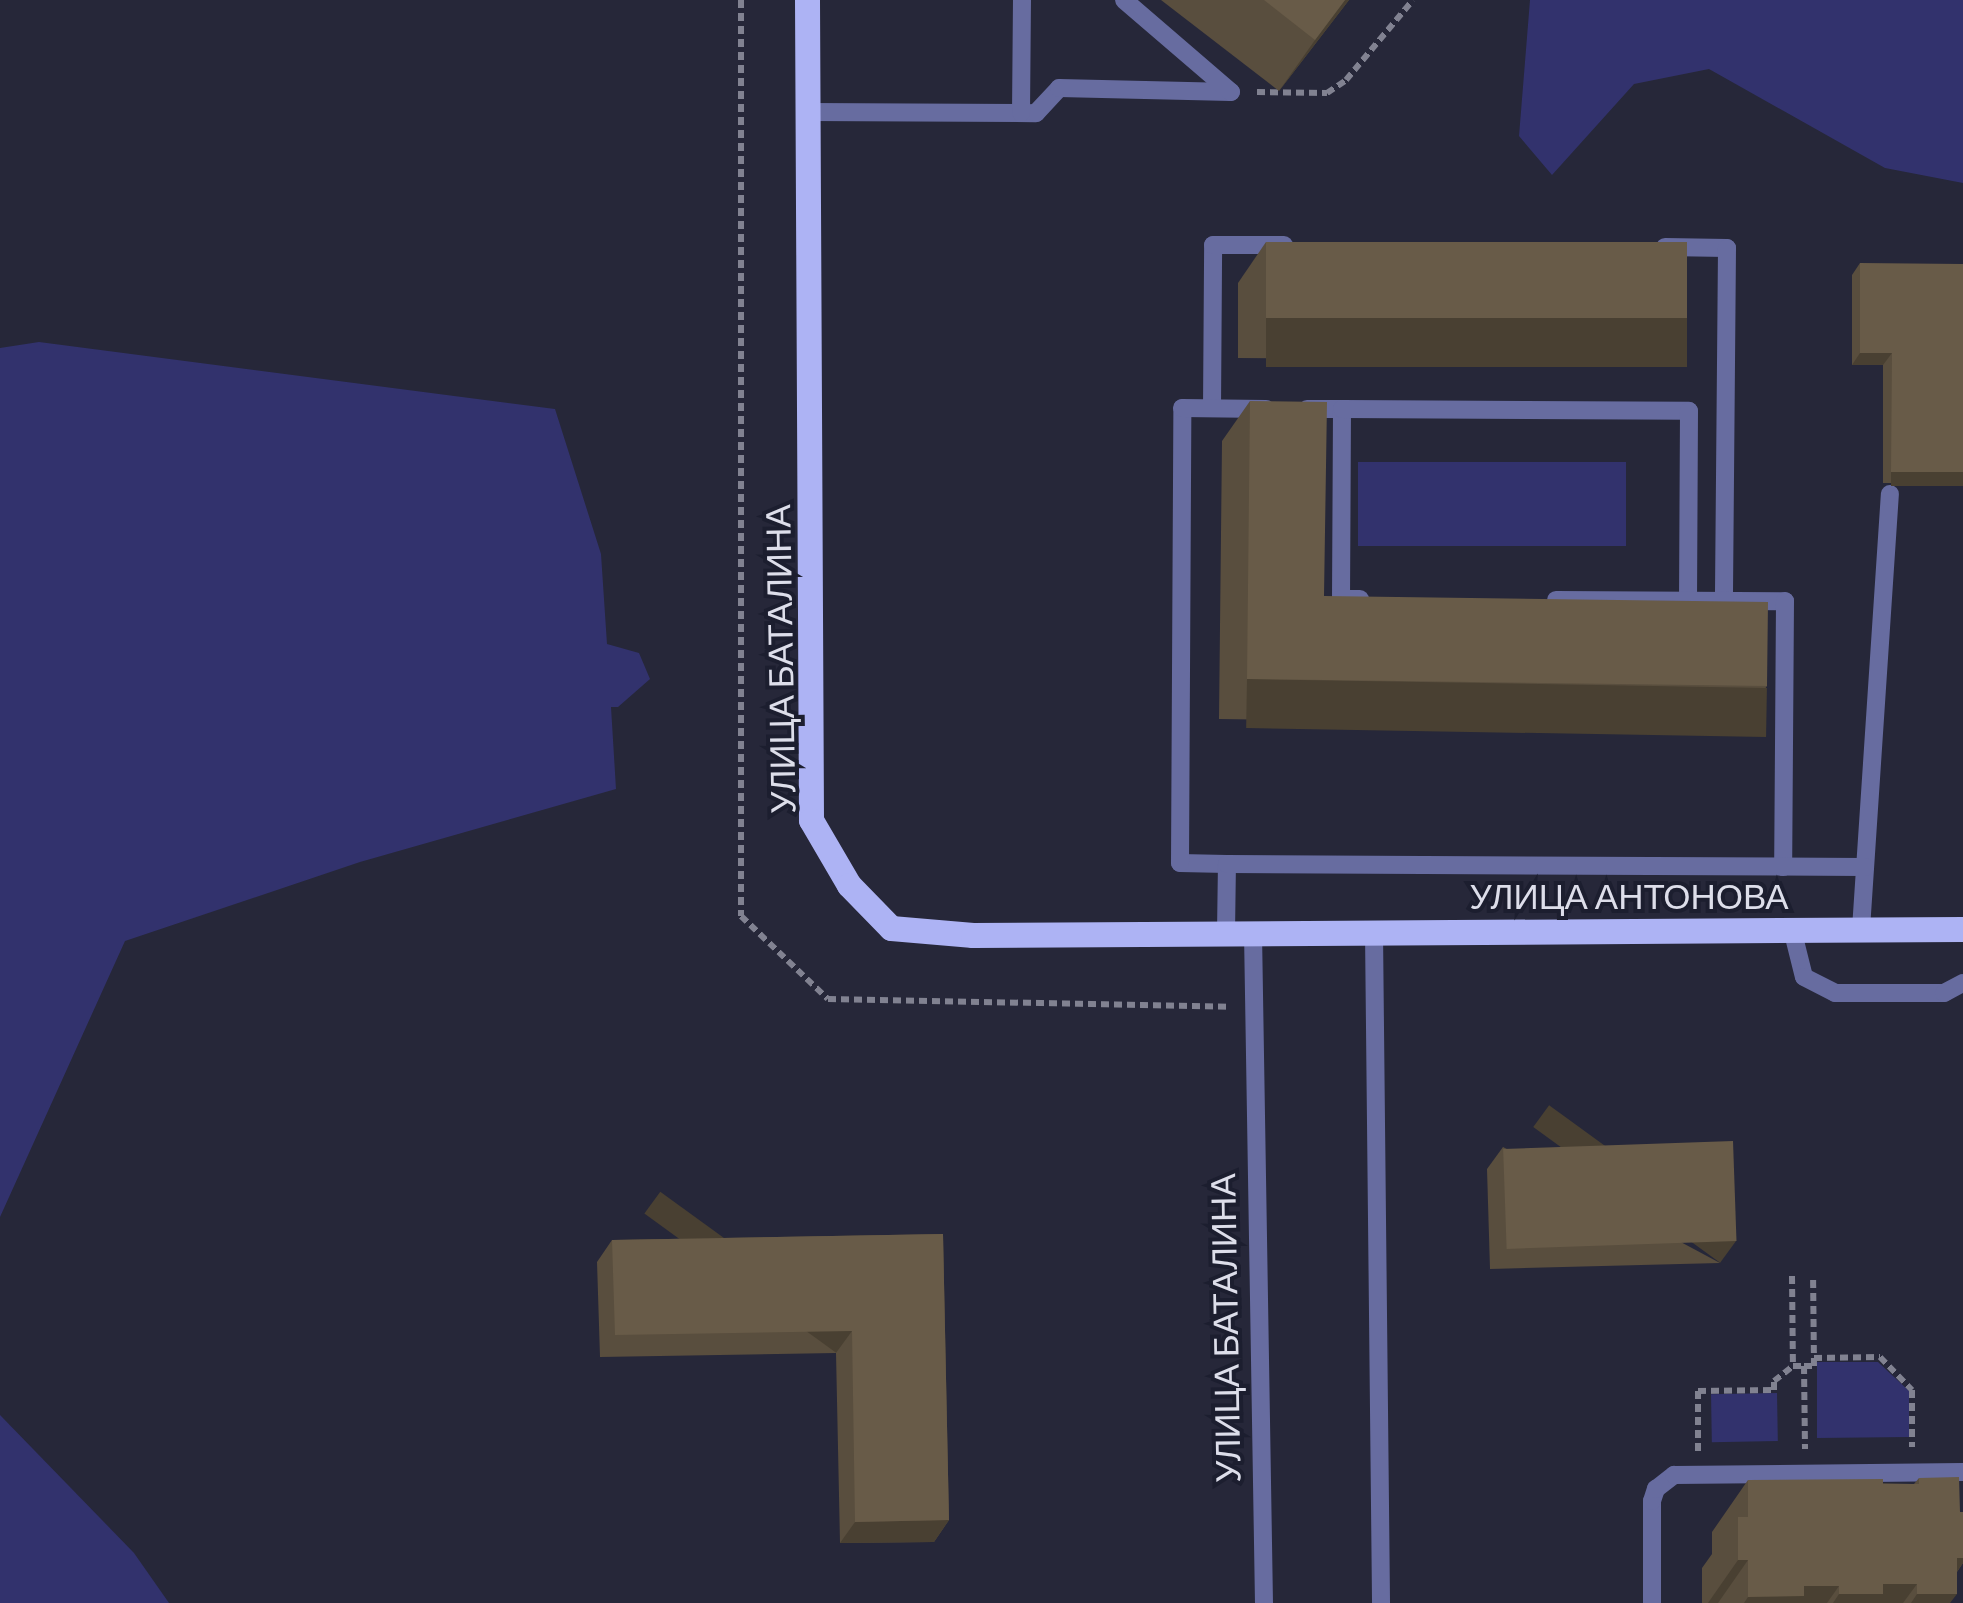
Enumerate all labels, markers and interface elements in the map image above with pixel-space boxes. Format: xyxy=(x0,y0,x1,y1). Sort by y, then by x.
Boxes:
street label: УЛИЦА БАТАЛИНА xyxy=(755,504,803,814)
street label: УЛИЦА АНТОНОВА xyxy=(1469,874,1789,916)
street label: УЛИЦА БАТАЛИНА xyxy=(1200,1173,1248,1483)

